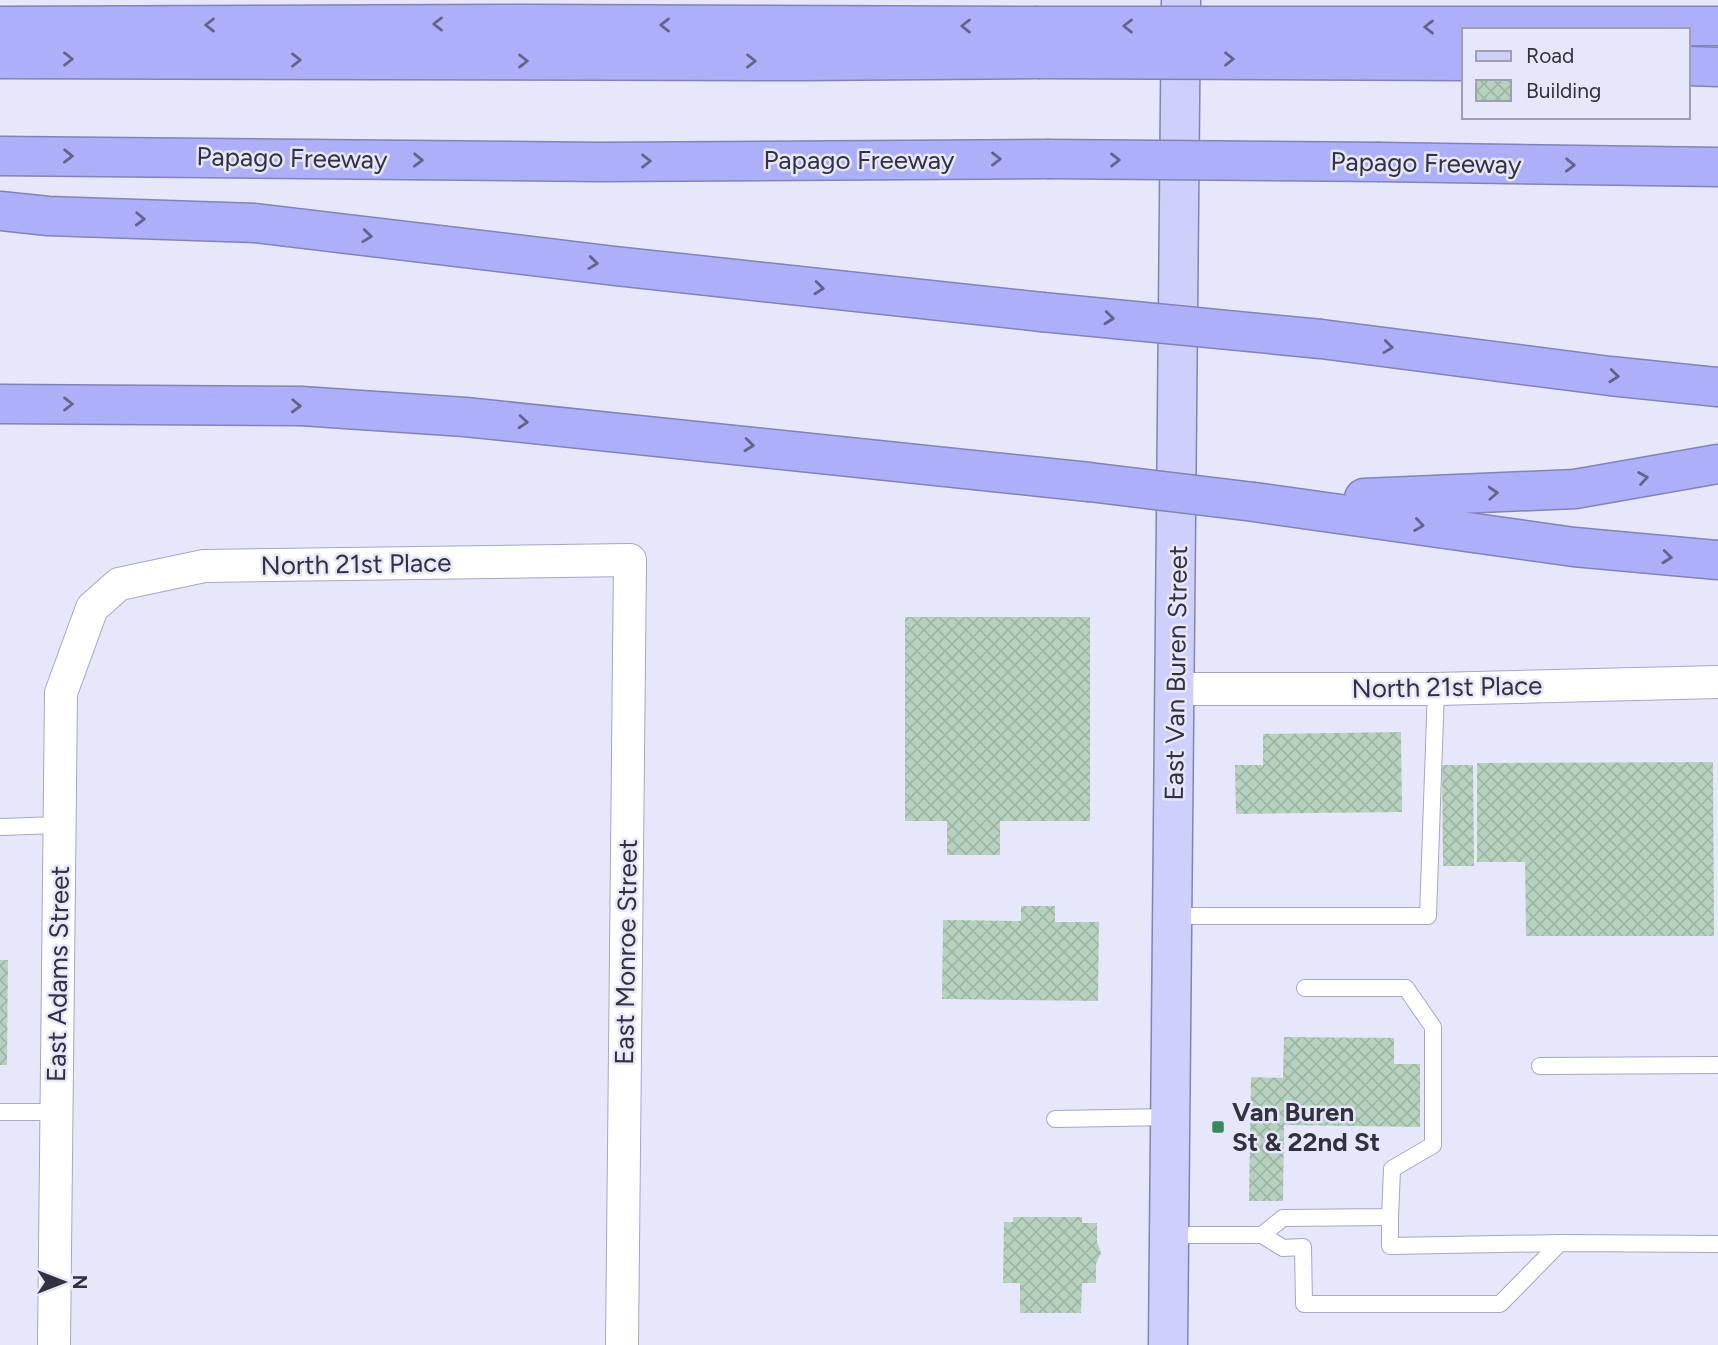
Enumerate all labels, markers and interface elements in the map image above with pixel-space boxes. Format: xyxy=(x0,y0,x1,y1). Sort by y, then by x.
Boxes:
one-way arrow xyxy=(432,16,443,32)
one-way arrow xyxy=(205,17,215,33)
one-way arrow xyxy=(660,17,671,32)
one-way arrow xyxy=(961,18,971,34)
one-way arrow xyxy=(1123,18,1133,34)
one-way arrow xyxy=(1424,19,1434,35)
legend xyxy=(1462,28,1690,119)
text: Road xyxy=(1526,43,1574,68)
one-way arrow xyxy=(63,51,74,67)
one-way arrow xyxy=(1224,51,1235,67)
one-way arrow xyxy=(291,52,301,68)
one-way arrow xyxy=(518,53,529,69)
one-way arrow xyxy=(746,53,756,69)
text: Building xyxy=(1526,78,1601,103)
street label: Papago Freeway xyxy=(196,140,388,176)
street label: Papago Freeway xyxy=(764,144,955,176)
street label: Papago Freeway xyxy=(1330,145,1522,181)
one-way arrow xyxy=(63,148,74,164)
one-way arrow xyxy=(413,152,424,168)
one-way arrow xyxy=(990,152,1001,167)
one-way arrow xyxy=(1111,152,1121,168)
one-way arrow xyxy=(641,153,651,169)
one-way arrow xyxy=(1566,157,1576,173)
one-way arrow xyxy=(135,211,146,226)
one-way arrow xyxy=(361,229,373,244)
one-way arrow xyxy=(587,256,599,271)
one-way arrow xyxy=(813,280,825,295)
one-way arrow xyxy=(1104,310,1115,325)
one-way arrow xyxy=(1383,340,1394,355)
one-way arrow xyxy=(1609,368,1620,383)
one-way arrow xyxy=(63,396,74,412)
one-way arrow xyxy=(290,398,301,413)
one-way arrow xyxy=(517,414,528,429)
one-way arrow xyxy=(743,438,755,453)
one-way arrow xyxy=(1637,471,1648,486)
one-way arrow xyxy=(1488,486,1499,501)
one-way arrow xyxy=(1413,517,1424,532)
street label: East Van Buren Street xyxy=(1158,545,1194,801)
street label: North 21st Place xyxy=(260,546,452,582)
one-way arrow xyxy=(1661,549,1673,564)
street label: North 21st Place xyxy=(1351,669,1543,705)
street label: East Monroe Street xyxy=(608,839,644,1065)
street label: East Adams Street xyxy=(40,865,76,1082)
place label: Van Buren St & 22nd St xyxy=(1232,1096,1380,1158)
marker: Van Buren St & 22nd St xyxy=(1210,1119,1226,1135)
north arrow xyxy=(28,1247,98,1317)
text: N xyxy=(68,1275,91,1289)

